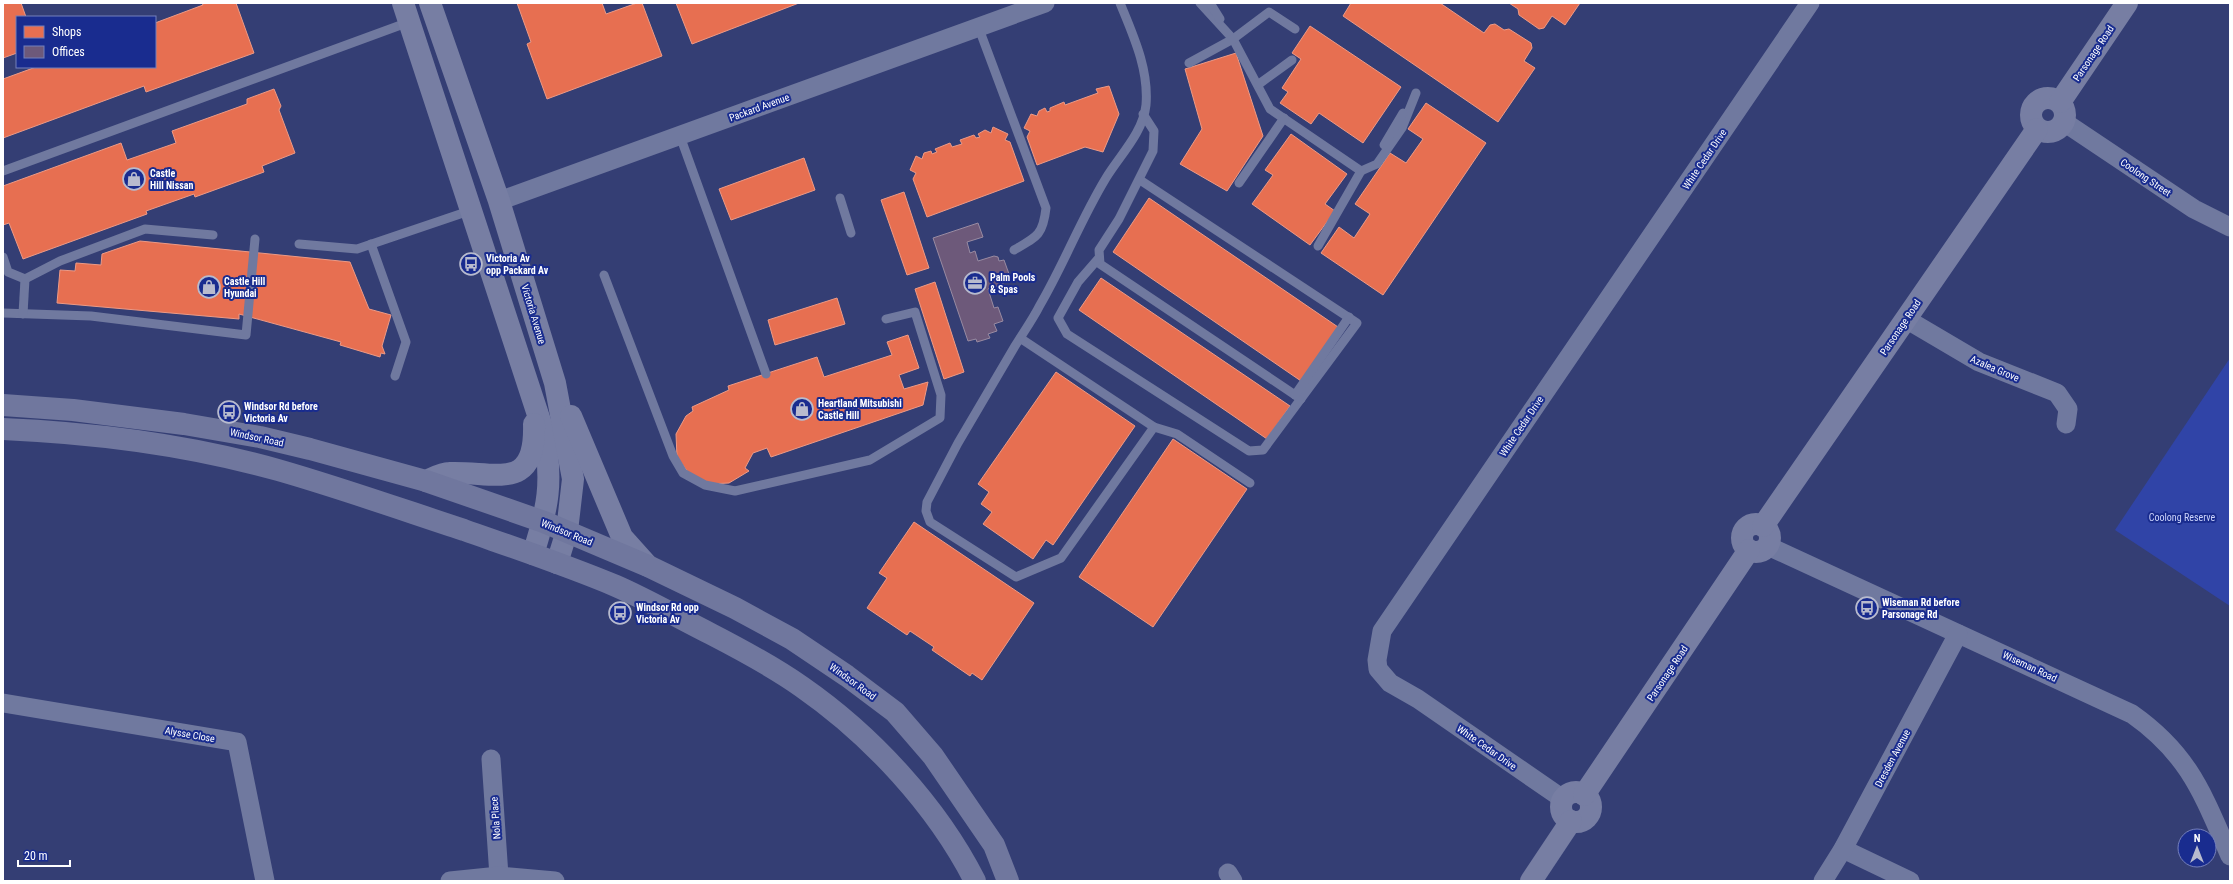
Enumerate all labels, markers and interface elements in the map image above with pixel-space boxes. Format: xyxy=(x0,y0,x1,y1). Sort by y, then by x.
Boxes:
legend xyxy=(16,16,156,68)
street label: Parsonage Road xyxy=(2071,23,2116,83)
text: Shops xyxy=(52,25,81,39)
text: Offices xyxy=(52,45,85,59)
street label: Packard Avenue xyxy=(728,91,791,123)
street label: White Cedar Drive xyxy=(1680,127,1729,191)
street label: Coolong Street xyxy=(2118,156,2173,198)
shop icon: Castle Hill Nissan xyxy=(121,166,147,192)
place label: Castle Hill Nissan xyxy=(150,168,193,191)
bus stop icon: Victoria Av opp Packard Av xyxy=(458,251,484,277)
place label: Victoria Av opp Packard Av xyxy=(486,253,549,276)
office icon: Palm Pools & Spas xyxy=(962,270,988,296)
place label: Palm Pools & Spas xyxy=(990,272,1036,295)
shop icon: Castle Hill Hyundai xyxy=(196,274,222,300)
place label: Castle Hill Hyundai xyxy=(224,276,265,299)
street label: Victoria Avenue xyxy=(519,283,548,346)
street label: Parsonage Road xyxy=(1878,297,1923,357)
street label: Azalea Grove xyxy=(1969,353,2021,384)
street label: White Cedar Drive xyxy=(1497,394,1546,458)
shop icon: Heartland Mitsubishi Castle Hill xyxy=(789,396,815,422)
place label: Heartland Mitsubishi Castle Hill xyxy=(818,398,902,421)
bus stop icon: Windsor Rd before Victoria Av xyxy=(216,399,242,425)
place label: Windsor Rd before Victoria Av xyxy=(244,401,318,424)
street label: Windsor Road xyxy=(229,426,285,449)
park label: Coolong Reserve xyxy=(2149,512,2215,523)
street label: Windsor Road xyxy=(539,517,594,548)
bus stop icon: Wiseman Rd before Parsonage Rd xyxy=(1854,595,1880,621)
place label: Wiseman Rd before Parsonage Rd xyxy=(1882,597,1960,620)
bus stop icon: Windsor Rd opp Victoria Av xyxy=(607,600,633,626)
place label: Windsor Rd opp Victoria Av xyxy=(636,602,699,625)
street label: Parsonage Road xyxy=(1645,643,1690,703)
street label: Wiseman Road xyxy=(2001,649,2059,684)
street label: Windsor Road xyxy=(827,661,878,702)
street label: White Cedar Drive xyxy=(1455,723,1519,772)
street label: Alysse Close xyxy=(164,725,216,744)
street label: Dresden Avenue xyxy=(1873,727,1912,789)
street label: Nola Place xyxy=(489,796,502,840)
north arrow xyxy=(2177,828,2217,868)
text: N xyxy=(2194,832,2201,845)
scale bar xyxy=(18,842,70,868)
text: 20 m xyxy=(24,849,48,863)

